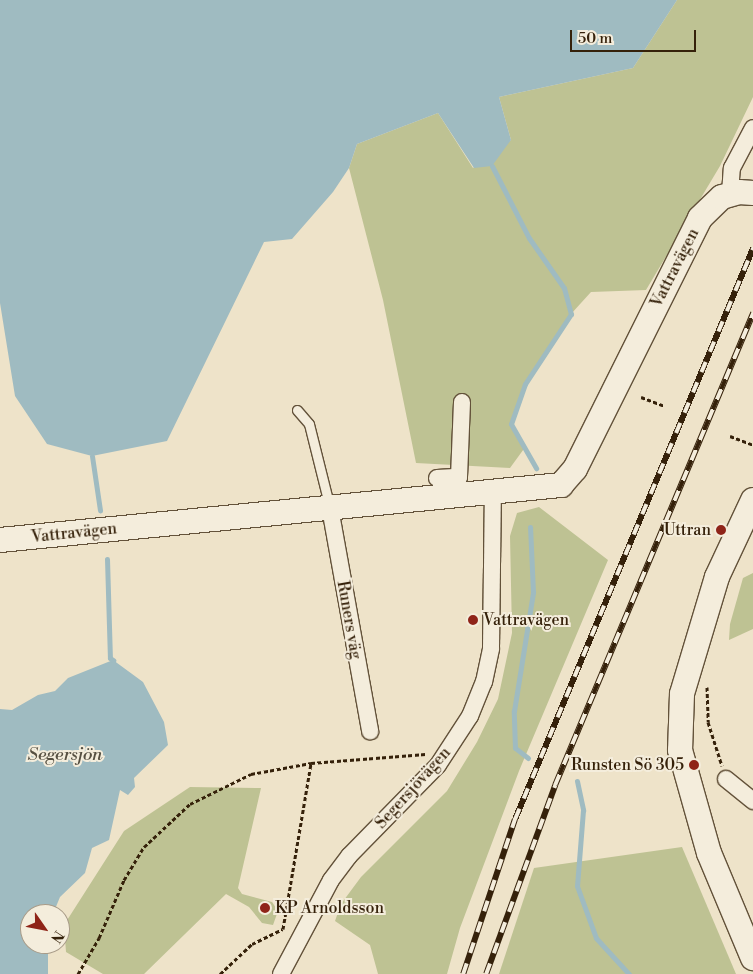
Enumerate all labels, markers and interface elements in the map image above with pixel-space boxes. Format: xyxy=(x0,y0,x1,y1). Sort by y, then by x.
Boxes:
scale bar xyxy=(573,20,699,52)
text: 50 m xyxy=(578,29,612,48)
street label: Vattravägen xyxy=(647,225,703,311)
street label: Vattravägen xyxy=(30,519,118,547)
place label: Uttran xyxy=(664,520,711,540)
marker: Uttran xyxy=(715,524,727,536)
street label: Runers väg xyxy=(333,579,365,661)
place label: Vattravägen xyxy=(483,610,569,630)
marker: Vattravägen xyxy=(467,614,479,626)
street label: Segersjövägen xyxy=(371,743,455,833)
water label: Segersjön xyxy=(28,744,102,766)
place label: Runsten Sö 305 xyxy=(571,755,684,775)
marker: Runsten Sö 305 xyxy=(688,759,700,771)
place label: KP Arnoldsson xyxy=(275,898,384,918)
marker: KP Arnoldsson xyxy=(259,902,271,914)
north arrow xyxy=(20,904,70,954)
text: N xyxy=(46,927,67,946)

